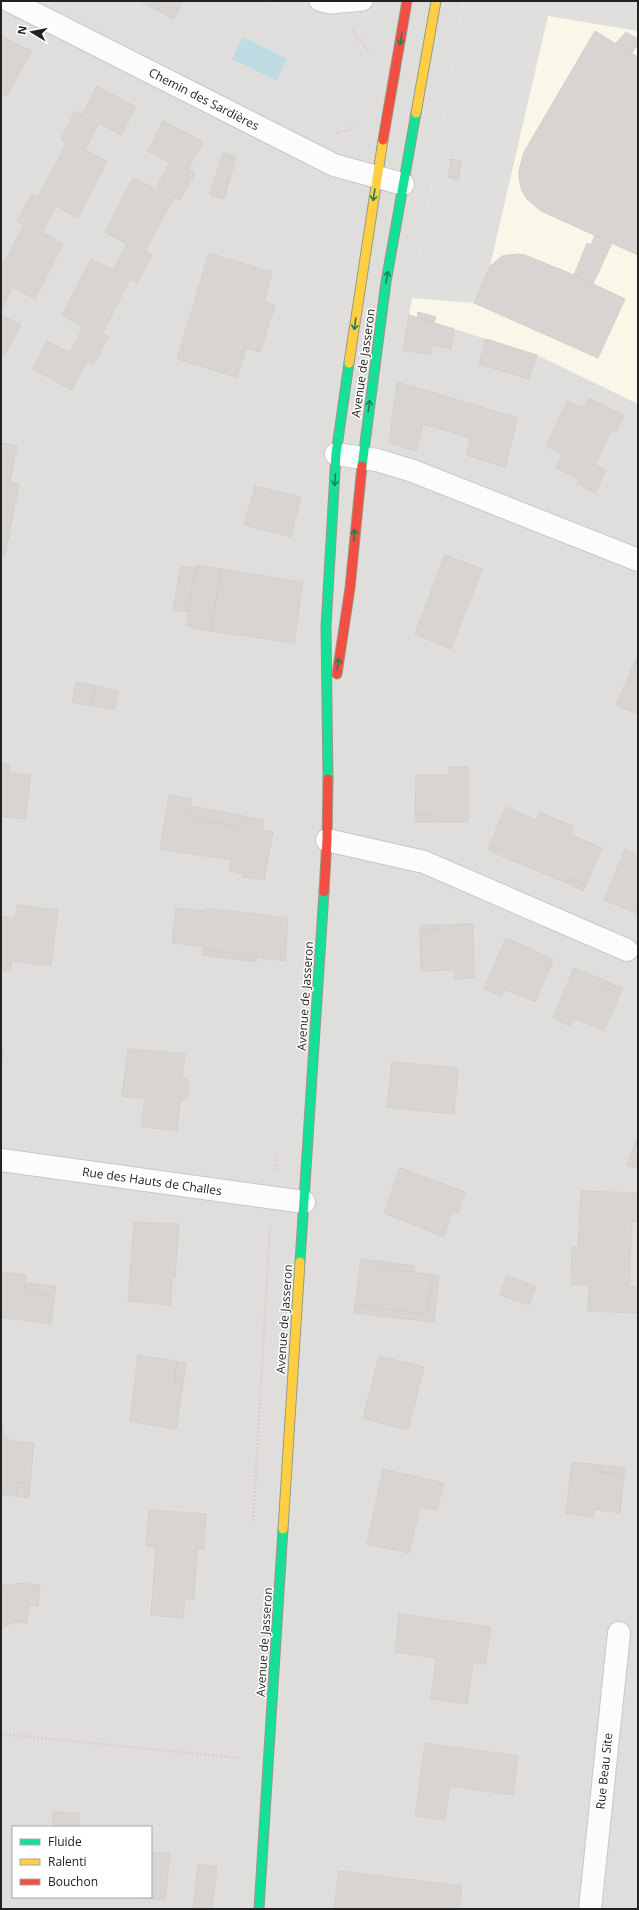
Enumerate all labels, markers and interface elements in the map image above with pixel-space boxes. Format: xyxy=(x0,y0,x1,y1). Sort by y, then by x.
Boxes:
north arrow xyxy=(12,12,52,52)
text: N xyxy=(13,24,30,36)
one-way arrow xyxy=(396,33,404,46)
street label: Chemin des Sardières xyxy=(146,64,262,134)
one-way arrow xyxy=(370,188,378,201)
one-way arrow xyxy=(383,271,391,284)
street label: Avenue de Jasseron xyxy=(347,308,379,418)
one-way arrow xyxy=(351,317,359,330)
one-way arrow xyxy=(366,400,373,413)
one-way arrow xyxy=(331,473,338,486)
one-way arrow xyxy=(351,529,358,542)
one-way arrow xyxy=(334,658,342,671)
street label: Avenue de Jasseron xyxy=(293,941,317,1051)
street label: Rue des Hauts de Challes xyxy=(81,1163,223,1199)
street label: Avenue de Jasseron xyxy=(272,1264,296,1374)
street label: Avenue de Jasseron xyxy=(252,1587,276,1697)
street label: Rue Beau Site xyxy=(592,1732,616,1810)
legend xyxy=(12,1826,152,1898)
text: Fluide xyxy=(48,1833,82,1850)
text: Ralenti xyxy=(48,1853,87,1870)
text: Bouchon xyxy=(48,1873,98,1890)

